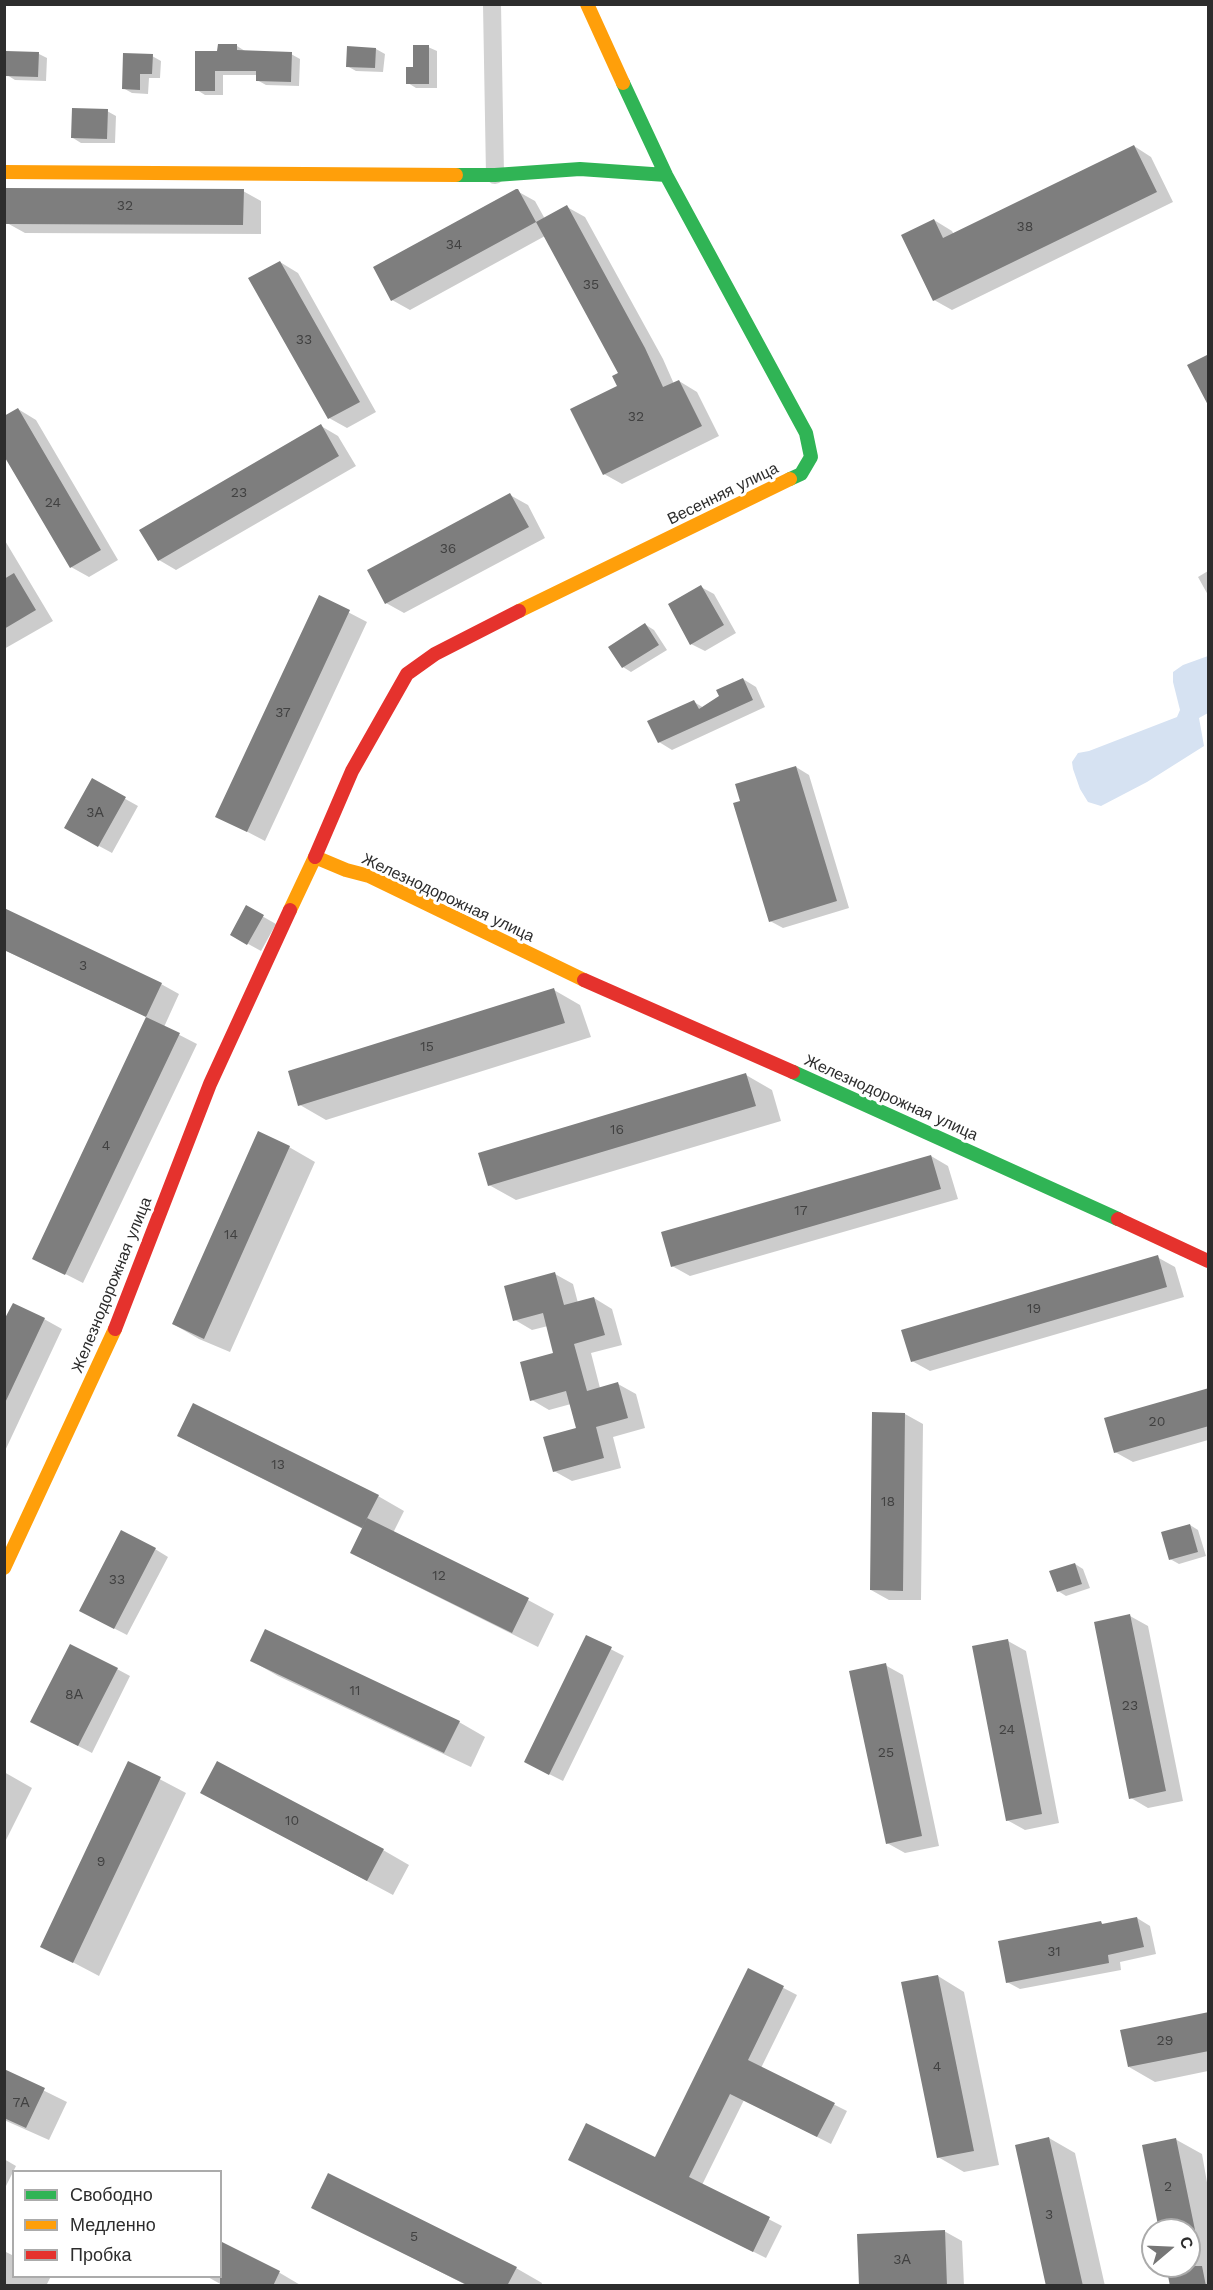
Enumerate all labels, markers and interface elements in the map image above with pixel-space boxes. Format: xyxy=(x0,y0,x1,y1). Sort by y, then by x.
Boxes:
house number: 32 xyxy=(117,198,133,214)
house number: 38 xyxy=(1017,219,1033,235)
house number: 34 xyxy=(446,237,462,253)
house number: 35 xyxy=(583,277,599,293)
house number: 33 xyxy=(296,332,312,348)
house number: 32 xyxy=(628,409,644,425)
street label: Весенняя улица xyxy=(664,459,782,529)
house number: 23 xyxy=(231,485,247,501)
house number: 24 xyxy=(45,495,61,511)
house number: 36 xyxy=(440,541,456,557)
house number: 37 xyxy=(275,705,291,721)
house number: 3А xyxy=(86,805,104,821)
street label: Железнодорожная улица xyxy=(359,850,537,946)
house number: 3 xyxy=(79,958,87,974)
house number: 15 xyxy=(420,1039,434,1055)
street label: Железнодорожная улица xyxy=(801,1051,981,1145)
house number: 16 xyxy=(610,1122,624,1138)
house number: 4 xyxy=(102,1138,110,1154)
street label: Железнодорожная улица xyxy=(68,1194,156,1376)
house number: 17 xyxy=(794,1203,808,1219)
house number: 14 xyxy=(224,1227,238,1243)
house number: 19 xyxy=(1027,1301,1041,1317)
house number: 20 xyxy=(1149,1414,1165,1430)
house number: 13 xyxy=(271,1457,285,1473)
house number: 18 xyxy=(881,1494,895,1510)
house number: 12 xyxy=(432,1568,446,1584)
house number: 33 xyxy=(109,1572,125,1588)
house number: 11 xyxy=(350,1683,360,1699)
house number: 8А xyxy=(65,1687,83,1703)
house number: 23 xyxy=(1122,1698,1138,1714)
house number: 24 xyxy=(999,1722,1015,1738)
house number: 25 xyxy=(878,1745,894,1761)
house number: 10 xyxy=(285,1813,299,1829)
house number: 9 xyxy=(97,1854,105,1870)
house number: 31 xyxy=(1047,1944,1061,1960)
house number: 29 xyxy=(1157,2033,1173,2049)
house number: 4 xyxy=(933,2059,941,2075)
house number: 7А xyxy=(12,2095,30,2111)
legend xyxy=(12,2170,222,2278)
house number: 2 xyxy=(1164,2179,1172,2195)
text: Свободно xyxy=(70,2184,153,2205)
house number: 3 xyxy=(1045,2207,1053,2223)
text: Медленно xyxy=(70,2214,156,2235)
north arrow xyxy=(1141,2218,1201,2278)
house number: 5 xyxy=(410,2229,418,2245)
text: С xyxy=(1176,2234,1197,2251)
text: Пробка xyxy=(70,2244,132,2265)
house number: 3А xyxy=(893,2252,911,2268)

